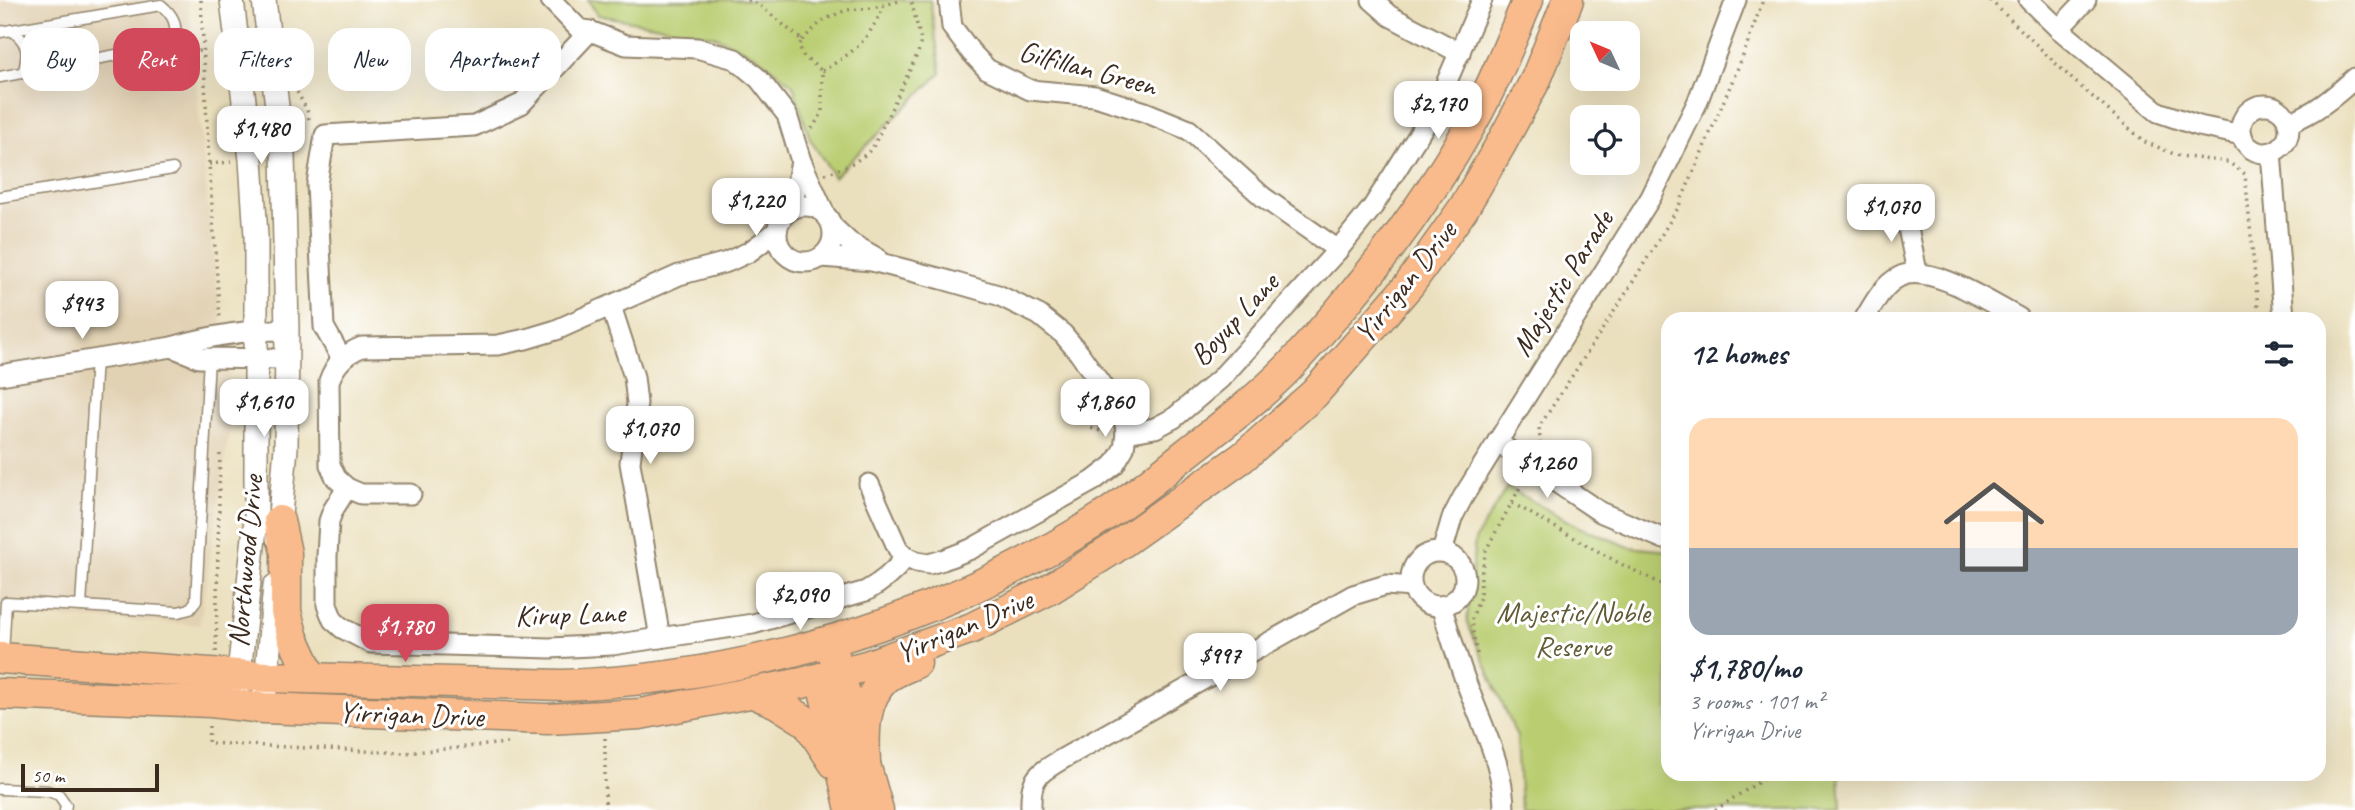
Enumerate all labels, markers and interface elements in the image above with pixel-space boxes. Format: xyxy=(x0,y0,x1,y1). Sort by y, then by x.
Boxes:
north arrow xyxy=(1570,21,1640,91)
map controls xyxy=(1570,21,1640,175)
chip: Buy xyxy=(21,28,99,91)
chip: Rent xyxy=(113,28,200,91)
chip: Filters xyxy=(214,28,314,91)
chip: New xyxy=(328,28,411,91)
chip: Apartment xyxy=(425,28,561,91)
street label: Gilfillan Green xyxy=(1015,31,1162,105)
pin: $2,170 xyxy=(1381,82,1495,141)
text: $2,170 xyxy=(1410,89,1466,118)
button: locate xyxy=(1570,105,1640,175)
pin: $1,480 xyxy=(204,106,318,166)
text: $1,480 xyxy=(233,114,289,143)
pin: $1,220 xyxy=(699,178,813,238)
pin: $1,070 xyxy=(1834,184,1948,244)
text: $1,220 xyxy=(728,186,784,215)
text: $1,070 xyxy=(1863,192,1919,221)
street label: Majestic Parade xyxy=(1502,201,1623,363)
street label: Yirrigan Drive xyxy=(1345,211,1466,351)
street label: Boyup Lane xyxy=(1181,263,1288,374)
pin: $943 xyxy=(41,282,123,341)
text: $943 xyxy=(61,289,103,318)
text: 12 homes xyxy=(1689,335,1787,373)
icon: filters xyxy=(2260,335,2298,373)
pin: $1,610 xyxy=(207,380,321,439)
pin: $1,860 xyxy=(1048,380,1162,439)
text: $1,610 xyxy=(236,387,292,416)
text: $1,860 xyxy=(1077,387,1133,416)
pin: $1,070 xyxy=(593,406,707,466)
text: $1,070 xyxy=(622,414,678,443)
pin: $1,260 xyxy=(1490,440,1604,500)
text: $1,260 xyxy=(1519,448,1575,477)
icon: home xyxy=(1931,464,2057,590)
street label: Northwood Drive xyxy=(219,471,272,649)
pin: $2,090 xyxy=(743,572,857,632)
street label: Yirrigan Drive xyxy=(890,579,1040,672)
text: $2,090 xyxy=(772,580,828,609)
street label: Kirup Lane xyxy=(515,593,628,635)
park label: Majestic/Noble Reserve xyxy=(1496,593,1652,665)
pin: $1,780 xyxy=(348,604,462,664)
text: $1,780 xyxy=(377,612,433,641)
pin: $997 xyxy=(1179,634,1261,693)
text: $997 xyxy=(1200,641,1240,670)
text: $1,780/mo xyxy=(1689,649,1801,687)
text: 3 rooms · 101 m² xyxy=(1689,687,1824,716)
street label: Yirrigan Drive xyxy=(338,692,486,736)
text: Yirrigan Drive xyxy=(1689,716,1800,745)
scale bar xyxy=(21,761,159,793)
text: 50 m xyxy=(32,764,64,788)

